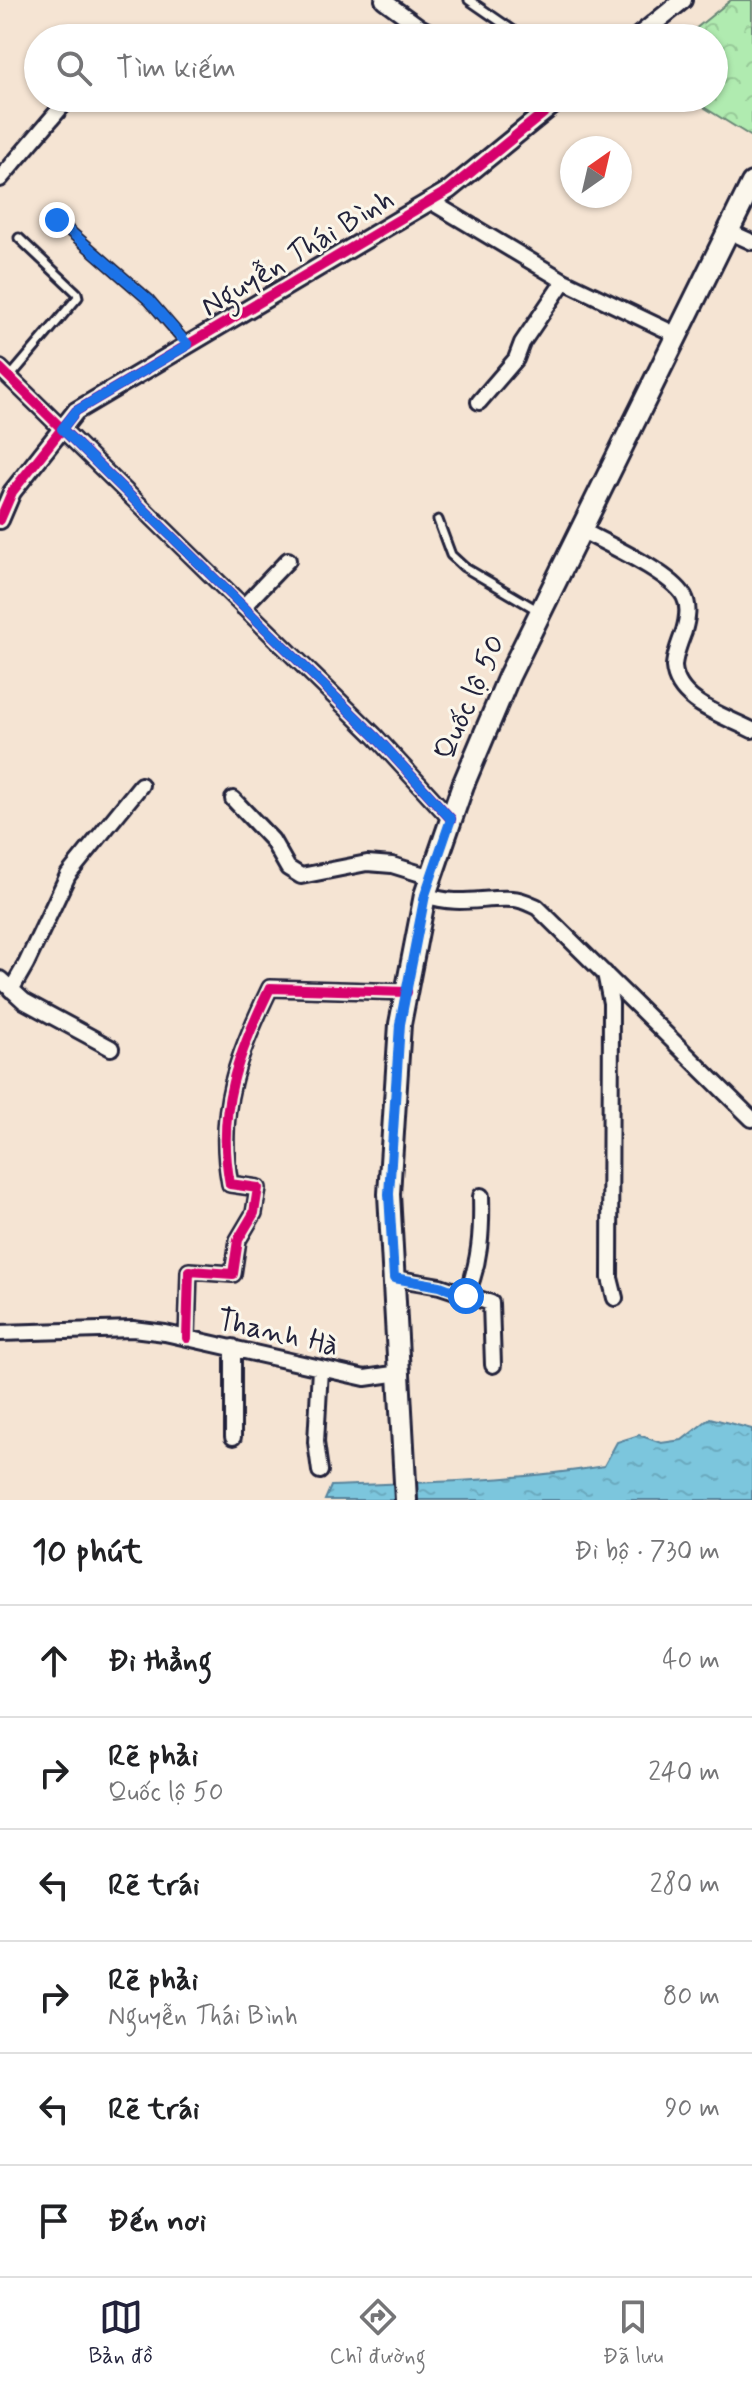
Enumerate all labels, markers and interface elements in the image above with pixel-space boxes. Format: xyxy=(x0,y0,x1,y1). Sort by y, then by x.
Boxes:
search box xyxy=(24,24,728,112)
icon: search xyxy=(52,46,96,90)
text: Tìm kiếm xyxy=(116,49,236,88)
north arrow xyxy=(560,136,632,208)
street label: Nguyễn Thái Bình xyxy=(194,180,403,329)
route end xyxy=(39,202,75,238)
street label: Quốc lộ 50 xyxy=(425,629,515,766)
route start xyxy=(448,1278,484,1314)
street label: Thanh Hà xyxy=(213,1301,342,1366)
text: 10 phút xyxy=(32,1530,143,1575)
text: Đi bộ · 730 m xyxy=(574,1535,720,1569)
icon: ahead xyxy=(32,1639,76,1683)
text: Đi thẳng xyxy=(108,1642,212,1681)
text: 40 m xyxy=(662,1644,720,1678)
text: Rẽ phải xyxy=(108,1737,198,1776)
icon: right xyxy=(32,1751,76,1795)
text: 240 m xyxy=(648,1756,720,1790)
text: Quốc lộ 50 xyxy=(108,1776,224,1810)
icon: left xyxy=(32,1863,76,1907)
text: Rẽ trái xyxy=(108,1866,199,1905)
text: 280 m xyxy=(650,1868,720,1902)
text: Rẽ phải xyxy=(108,1961,198,2000)
icon: right xyxy=(32,1975,76,2019)
text: 80 m xyxy=(663,1980,720,2014)
text: Nguyễn Thái Bình xyxy=(108,2000,298,2034)
icon: left xyxy=(32,2087,76,2131)
text: Rẽ trái xyxy=(108,2090,199,2129)
text: 90 m xyxy=(665,2092,720,2126)
icon: arrive xyxy=(32,2199,76,2243)
text: Đến nơi xyxy=(108,2202,206,2241)
tab: Bản đồ xyxy=(88,2295,153,2371)
tab: Chỉ đường xyxy=(330,2295,426,2371)
tab: Đã lưu xyxy=(603,2295,664,2371)

